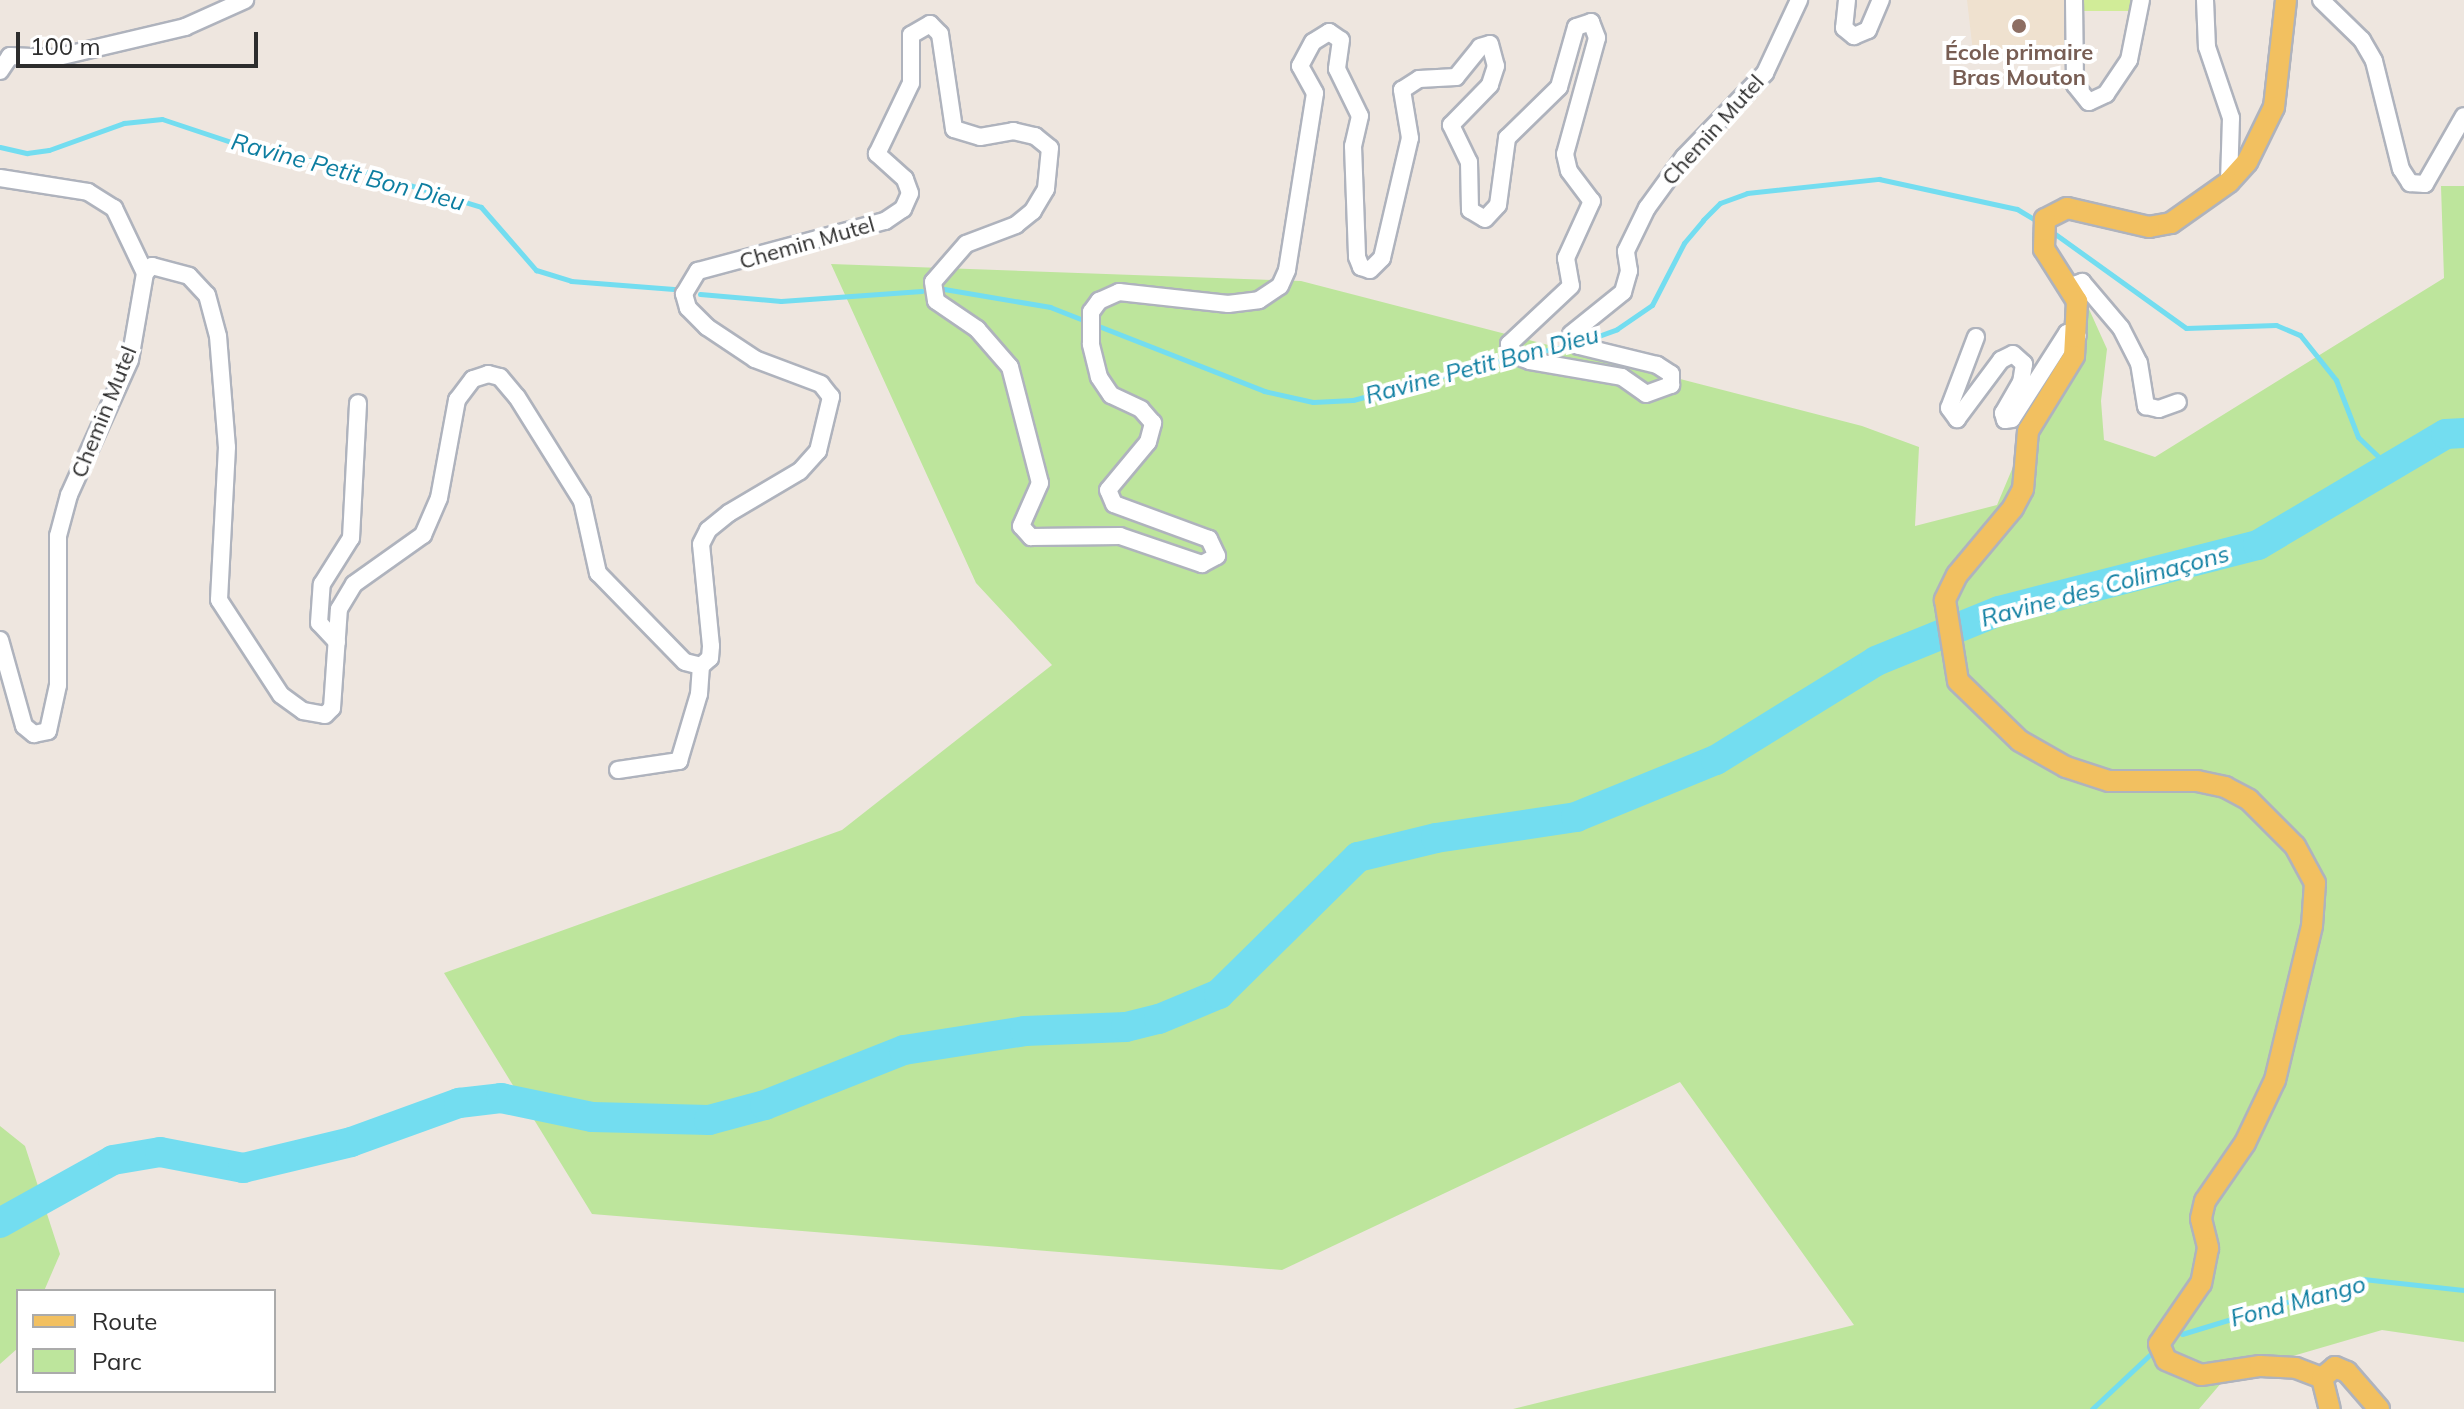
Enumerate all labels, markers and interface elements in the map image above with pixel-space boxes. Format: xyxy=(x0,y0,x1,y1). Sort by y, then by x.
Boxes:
scale bar xyxy=(20,16,262,66)
marker: École primaire Bras Mouton xyxy=(2010,17,2028,35)
text: 100 m xyxy=(30,31,101,61)
place label: École primaire Bras Mouton xyxy=(1945,39,2093,90)
street label: Chemin Mutel xyxy=(1657,69,1769,191)
water label: Ravine Petit Bon Dieu xyxy=(228,127,468,217)
street label: Chemin Mutel xyxy=(736,211,878,275)
water label: Ravine Petit Bon Dieu xyxy=(1362,320,1602,410)
street label: Chemin Mutel xyxy=(66,342,142,482)
water label: Ravine des Colimaçons xyxy=(1978,539,2232,633)
water label: Fond Mango xyxy=(2227,1269,2369,1333)
legend xyxy=(16,1289,276,1393)
text: Route xyxy=(92,1306,157,1336)
text: Parc xyxy=(92,1346,142,1376)

